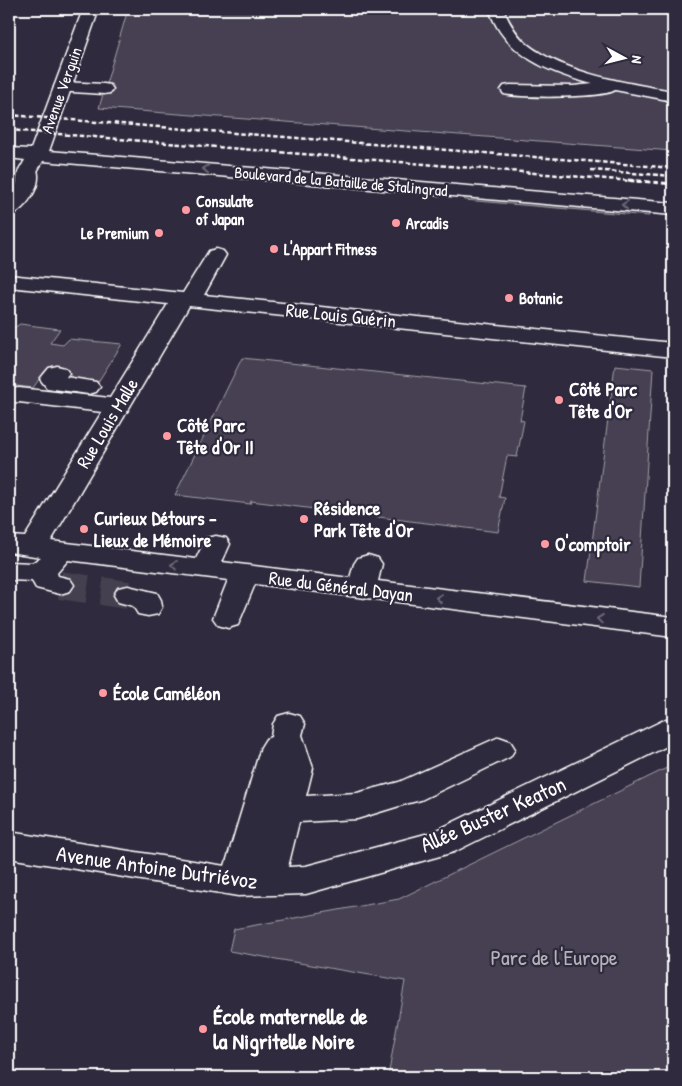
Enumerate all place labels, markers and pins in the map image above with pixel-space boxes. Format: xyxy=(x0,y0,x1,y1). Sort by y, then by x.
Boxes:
place label: Consulate of Japan xyxy=(196,190,254,231)
marker: Consulate of Japan xyxy=(180,204,192,216)
place label: Arcadis xyxy=(406,212,449,234)
marker: Arcadis xyxy=(390,217,402,229)
place label: Le Premium xyxy=(81,222,149,244)
marker: Le Premium xyxy=(153,227,165,239)
place label: L'Appart Fitness xyxy=(284,238,378,261)
marker: L'Appart Fitness xyxy=(268,243,280,255)
place label: Botanic xyxy=(519,287,563,309)
marker: Botanic xyxy=(503,292,515,304)
place label: Côté Parc Tête d'Or xyxy=(568,376,637,424)
marker: Côté Parc Tête d'Or xyxy=(553,394,565,406)
place label: Côté Parc Tête d'Or II xyxy=(176,412,254,460)
marker: Côté Parc Tête d'Or II xyxy=(161,430,173,442)
place label: Résidence Park Tête d'Or xyxy=(314,495,414,543)
place label: Curieux Détours - Lieux de Mémoire xyxy=(94,505,217,553)
marker: Résidence Park Tête d'Or xyxy=(298,513,310,525)
marker: Curieux Détours - Lieux de Mémoire xyxy=(78,523,90,535)
place label: O'comptoir xyxy=(555,531,631,558)
marker: O'comptoir xyxy=(539,538,551,550)
place label: École Caméléon xyxy=(113,680,221,706)
marker: École Caméléon xyxy=(97,687,109,699)
place label: École maternelle de la Nigritelle Noire xyxy=(213,1001,368,1057)
marker: École maternelle de la Nigritelle Noire xyxy=(197,1023,209,1035)

